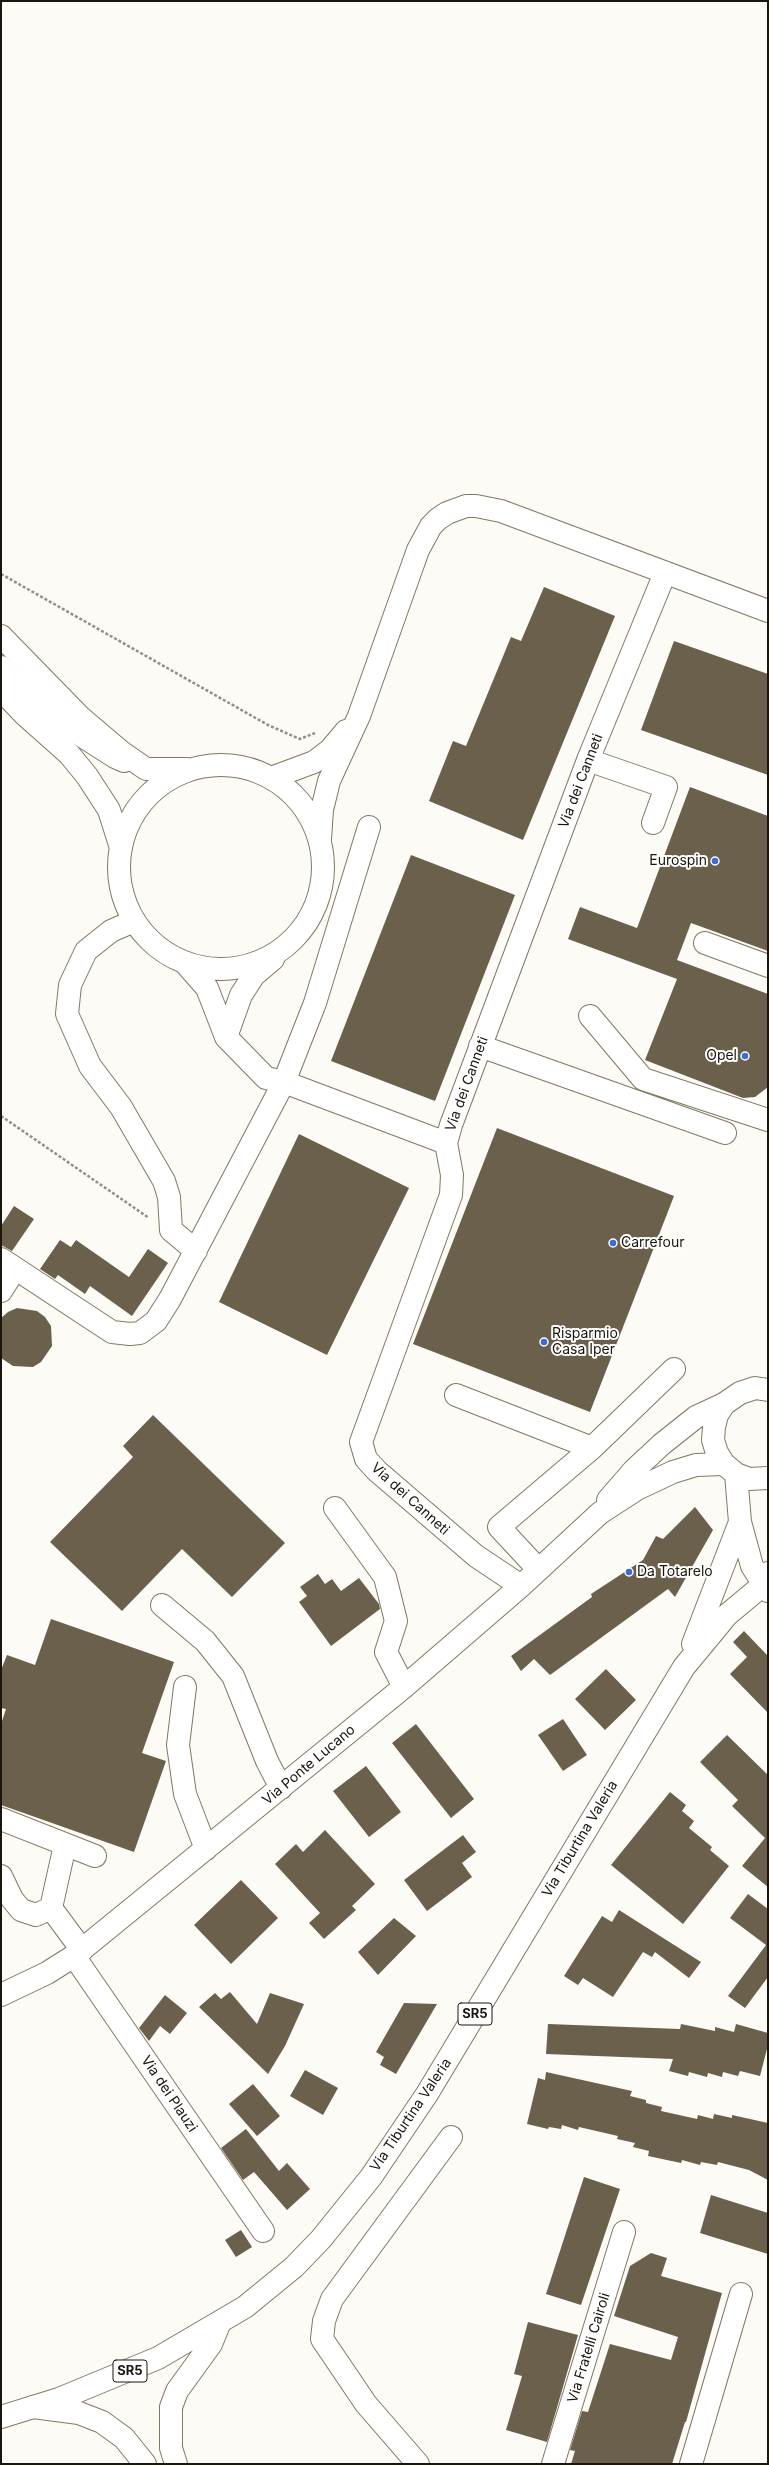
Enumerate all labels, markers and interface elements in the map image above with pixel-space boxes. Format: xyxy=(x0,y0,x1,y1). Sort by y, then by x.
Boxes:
street label: Via dei Canneti xyxy=(555,731,607,831)
place label: Eurospin xyxy=(649,853,707,869)
marker: Eurospin xyxy=(710,856,720,866)
street label: Via dei Canneti xyxy=(442,1034,492,1134)
place label: Opel xyxy=(706,1048,737,1064)
marker: Opel xyxy=(740,1051,750,1061)
place label: Carrefour xyxy=(621,1235,684,1251)
marker: Carrefour xyxy=(608,1238,618,1248)
place label: Risparmio Casa Iper xyxy=(552,1326,618,1358)
marker: Risparmio Casa Iper xyxy=(539,1337,549,1347)
street label: Via dei Canneti xyxy=(367,1459,453,1539)
place label: Da Totarelo xyxy=(637,1564,713,1580)
marker: Da Totarelo xyxy=(624,1567,634,1577)
street label: Via Ponte Lucano xyxy=(259,1721,359,1809)
street label: Via Tiburtina Valeria xyxy=(539,1778,621,1900)
road number: SR5 xyxy=(458,2003,492,2025)
street label: Via dei Plauzi xyxy=(137,2053,201,2135)
street label: Via Tiburtina Valeria xyxy=(367,2055,455,2175)
street label: Via Fratelli Cairoli xyxy=(564,2291,614,2405)
road number: SR5 xyxy=(113,2360,147,2382)

